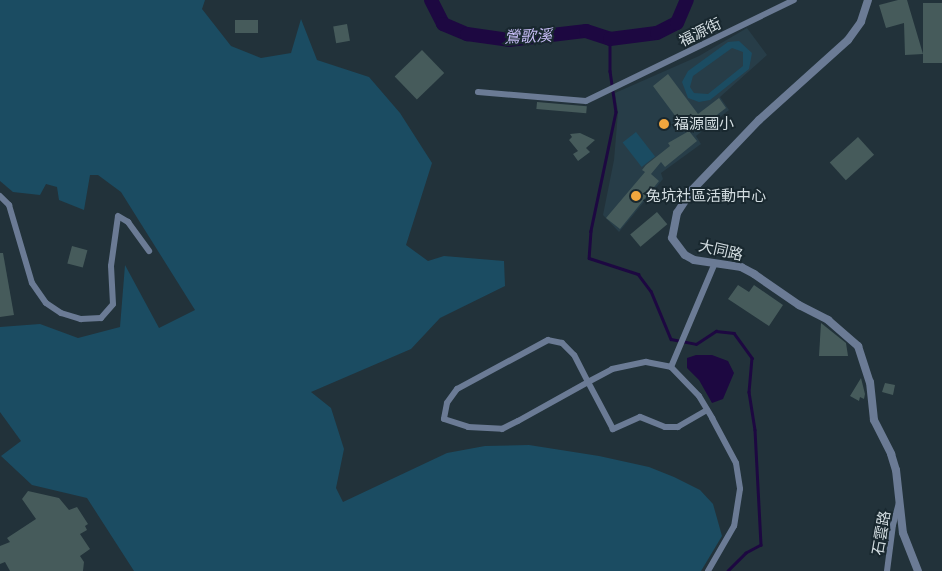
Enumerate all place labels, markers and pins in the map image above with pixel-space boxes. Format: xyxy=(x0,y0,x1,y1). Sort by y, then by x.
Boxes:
place label: 福源國小 xyxy=(674,115,734,133)
marker: 福源國小 xyxy=(658,118,670,130)
place label: 兔坑社區活動中心 xyxy=(646,187,766,205)
marker: 兔坑社區活動中心 xyxy=(630,190,642,202)

